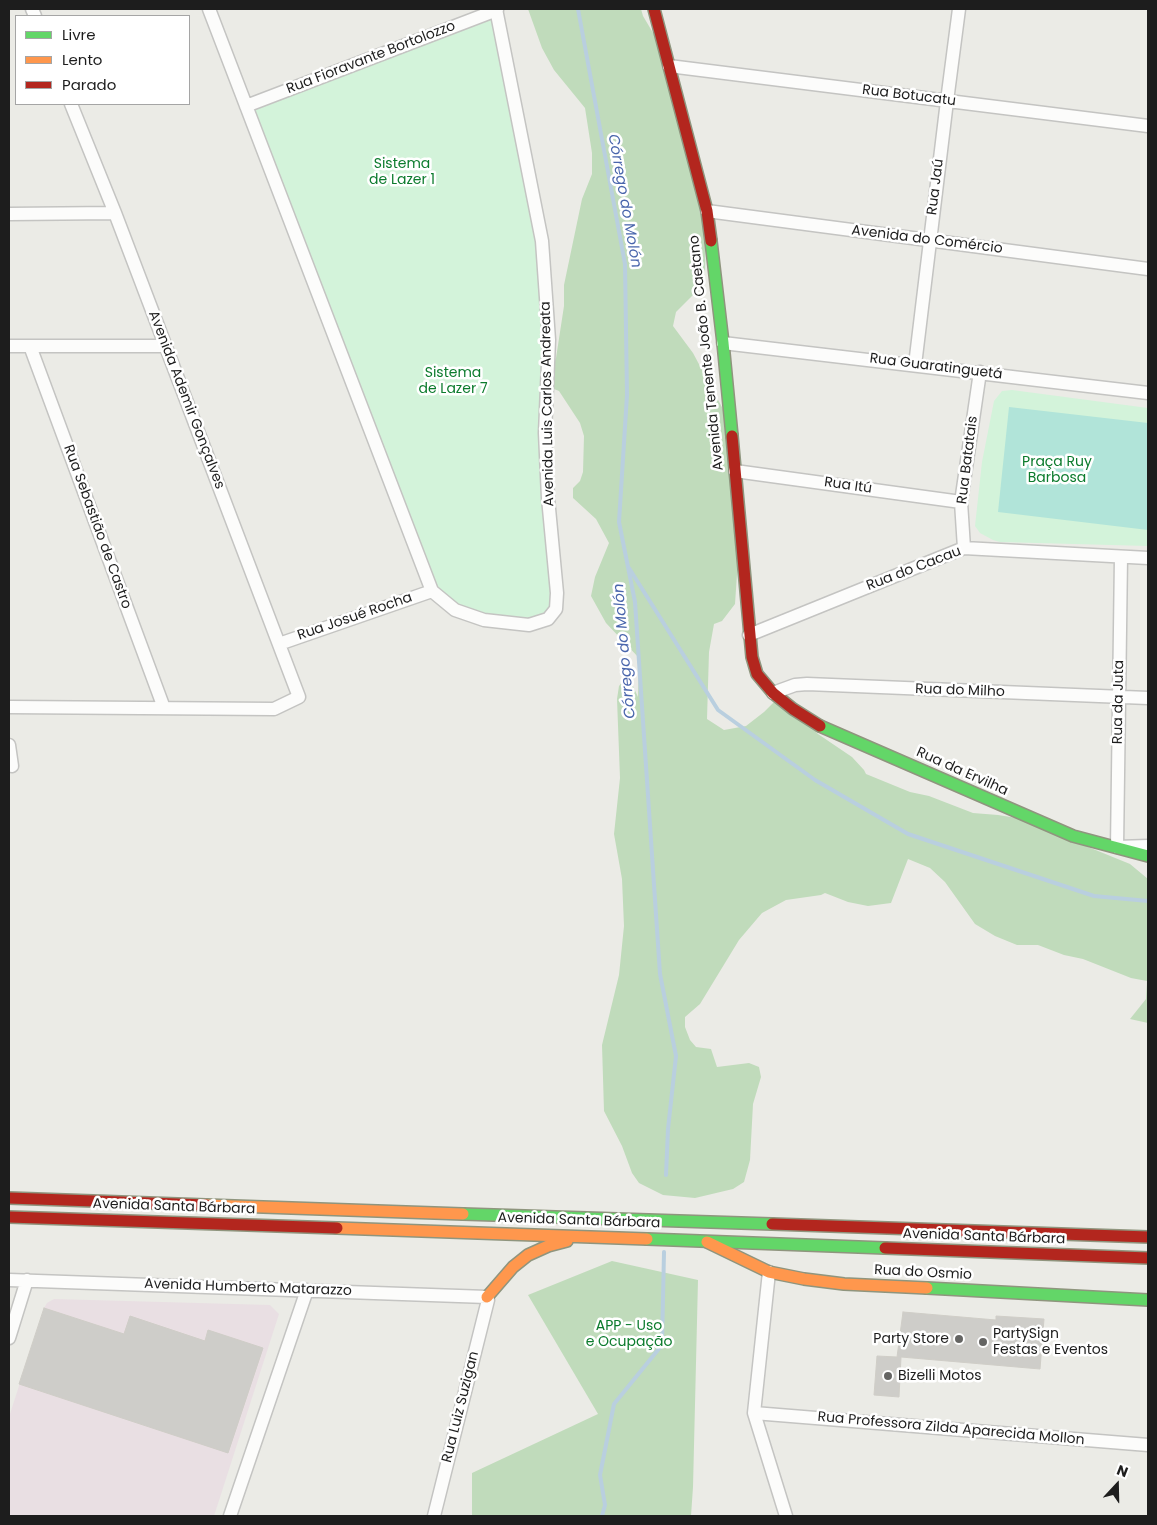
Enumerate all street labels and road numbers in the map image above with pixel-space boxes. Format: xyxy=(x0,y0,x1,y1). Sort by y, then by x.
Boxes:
street label: Rua Fioravante Bortolozzo xyxy=(284,18,458,98)
street label: Rua Botucatu xyxy=(861,82,957,110)
street label: Rua Jaú xyxy=(924,158,948,216)
street label: Avenida do Comércio xyxy=(850,222,1004,258)
street label: Avenida Tenente João B. Caetano xyxy=(686,234,728,472)
street label: Avenida Luis Carlos Andreata xyxy=(538,301,558,507)
street label: Avenida Ademir Gonçalves xyxy=(144,309,228,491)
street label: Rua Guaratinguetá xyxy=(869,351,1003,383)
street label: Rua Batatais xyxy=(954,415,982,505)
street label: Rua Sebastião de Castro xyxy=(59,443,135,611)
street label: Rua Itú xyxy=(823,474,873,498)
street label: Rua do Cacau xyxy=(864,543,964,595)
street label: Rua Josué Rocha xyxy=(295,590,415,644)
street label: Rua da Juta xyxy=(1110,660,1128,744)
street label: Rua do Milho xyxy=(915,681,1005,701)
street label: Rua da Ervilha xyxy=(913,744,1011,800)
street label: Avenida Santa Bárbara xyxy=(92,1196,256,1218)
street label: Avenida Santa Bárbara xyxy=(497,1210,661,1232)
street label: Avenida Santa Bárbara xyxy=(902,1226,1066,1248)
street label: Rua do Osmio xyxy=(874,1262,972,1284)
street label: Avenida Humberto Matarazzo xyxy=(144,1276,352,1300)
street label: Rua Luiz Suzigan xyxy=(439,1350,483,1464)
street label: Rua Professora Zilda Aparecida Mollon xyxy=(817,1409,1085,1449)

